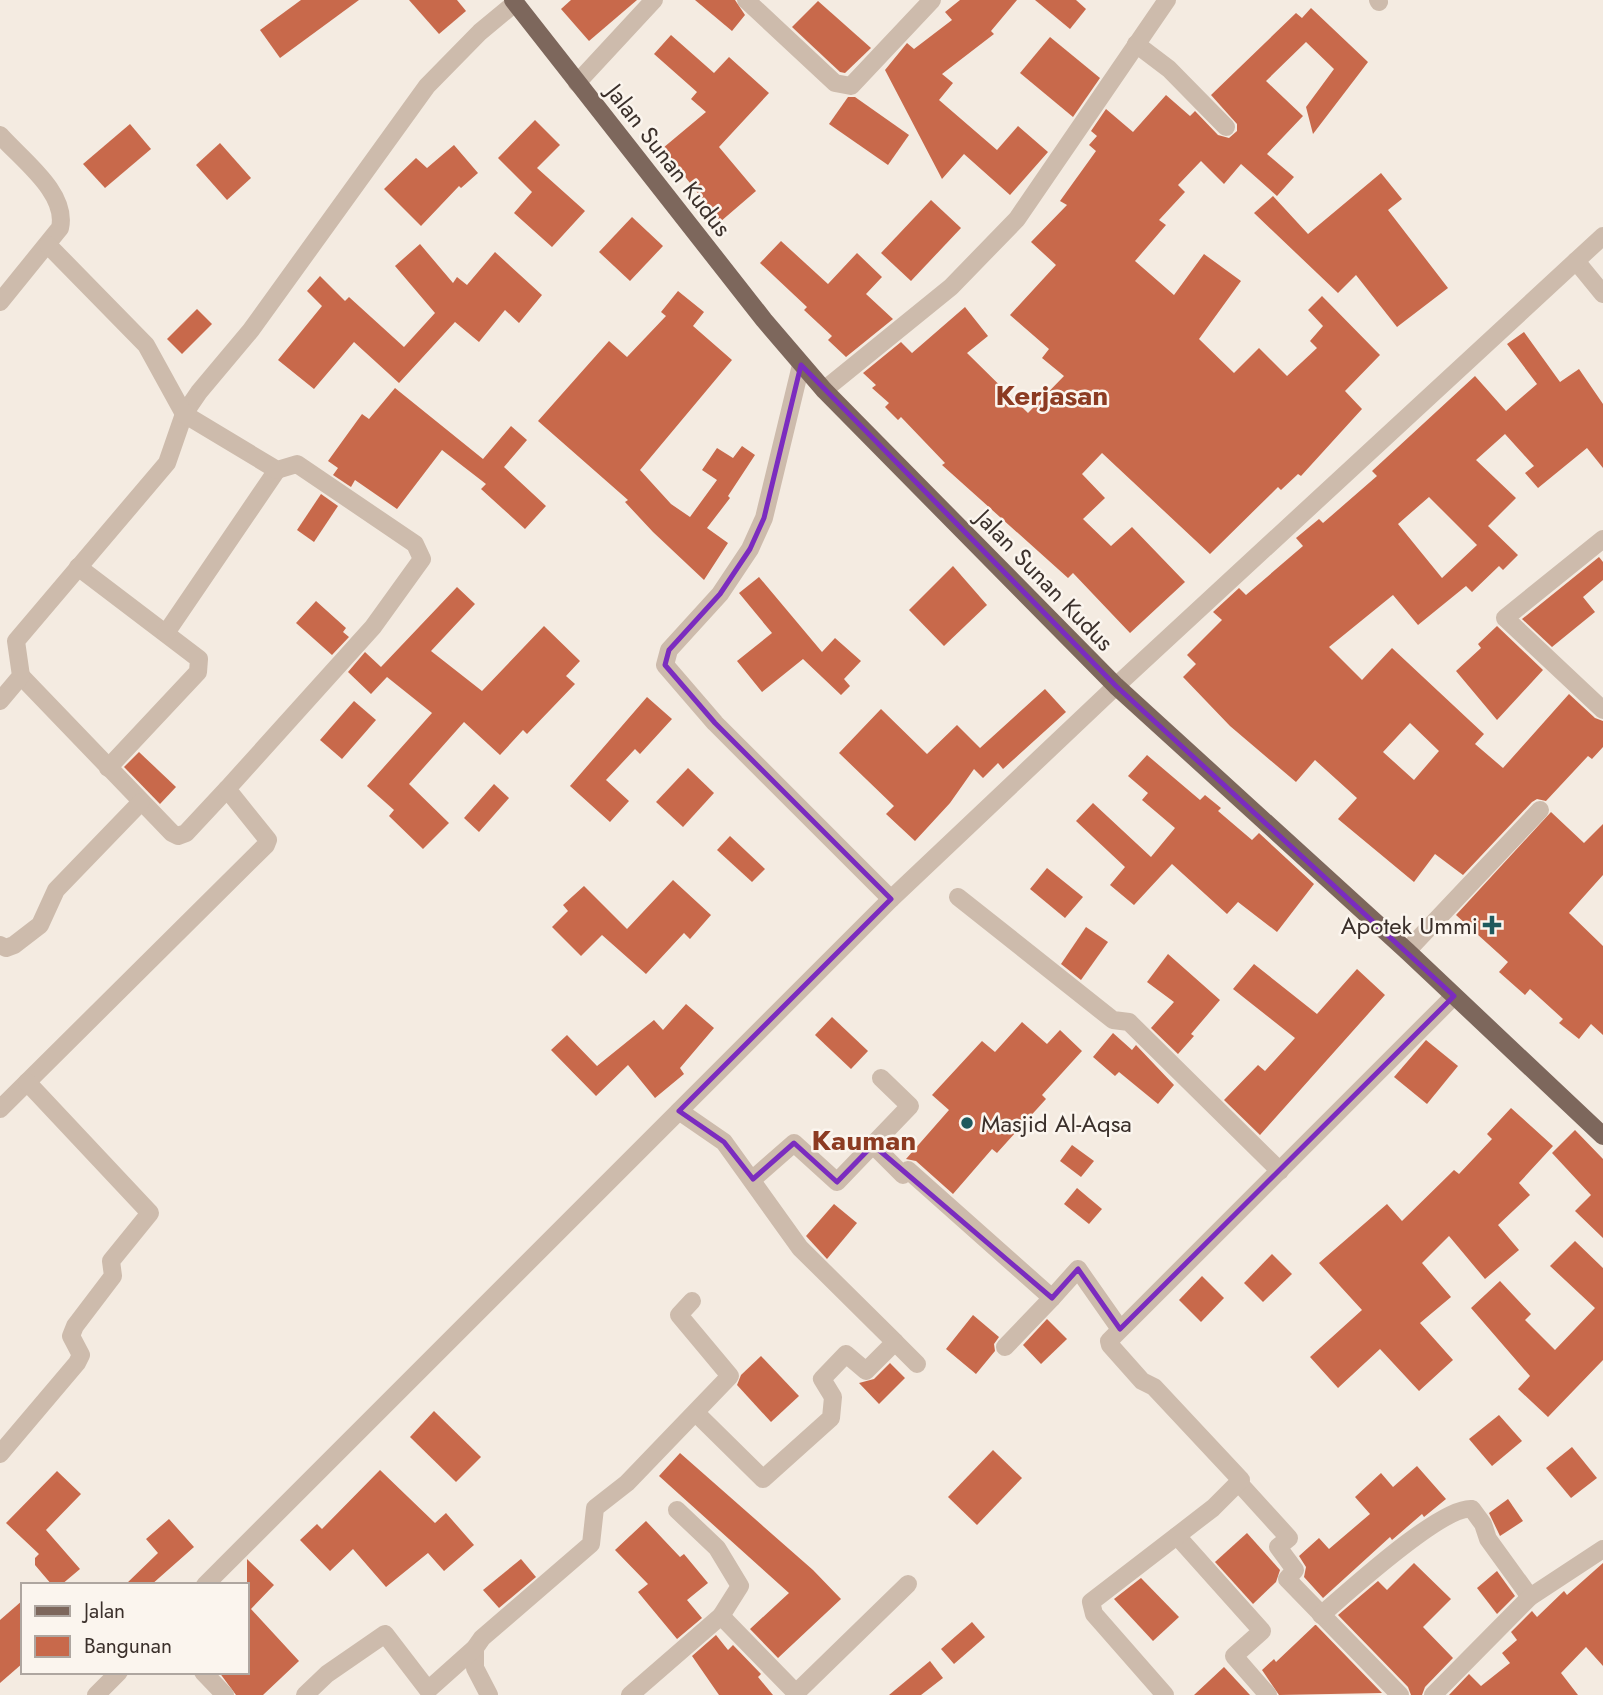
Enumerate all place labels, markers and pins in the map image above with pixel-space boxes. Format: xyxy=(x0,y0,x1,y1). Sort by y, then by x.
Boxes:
place label: Apotek Ummi xyxy=(1341,908,1478,943)
marker: Apotek Ummi xyxy=(1484,917,1500,933)
place label: Masjid Al-Aqsa xyxy=(981,1106,1132,1141)
marker: Masjid Al-Aqsa xyxy=(959,1115,975,1131)

